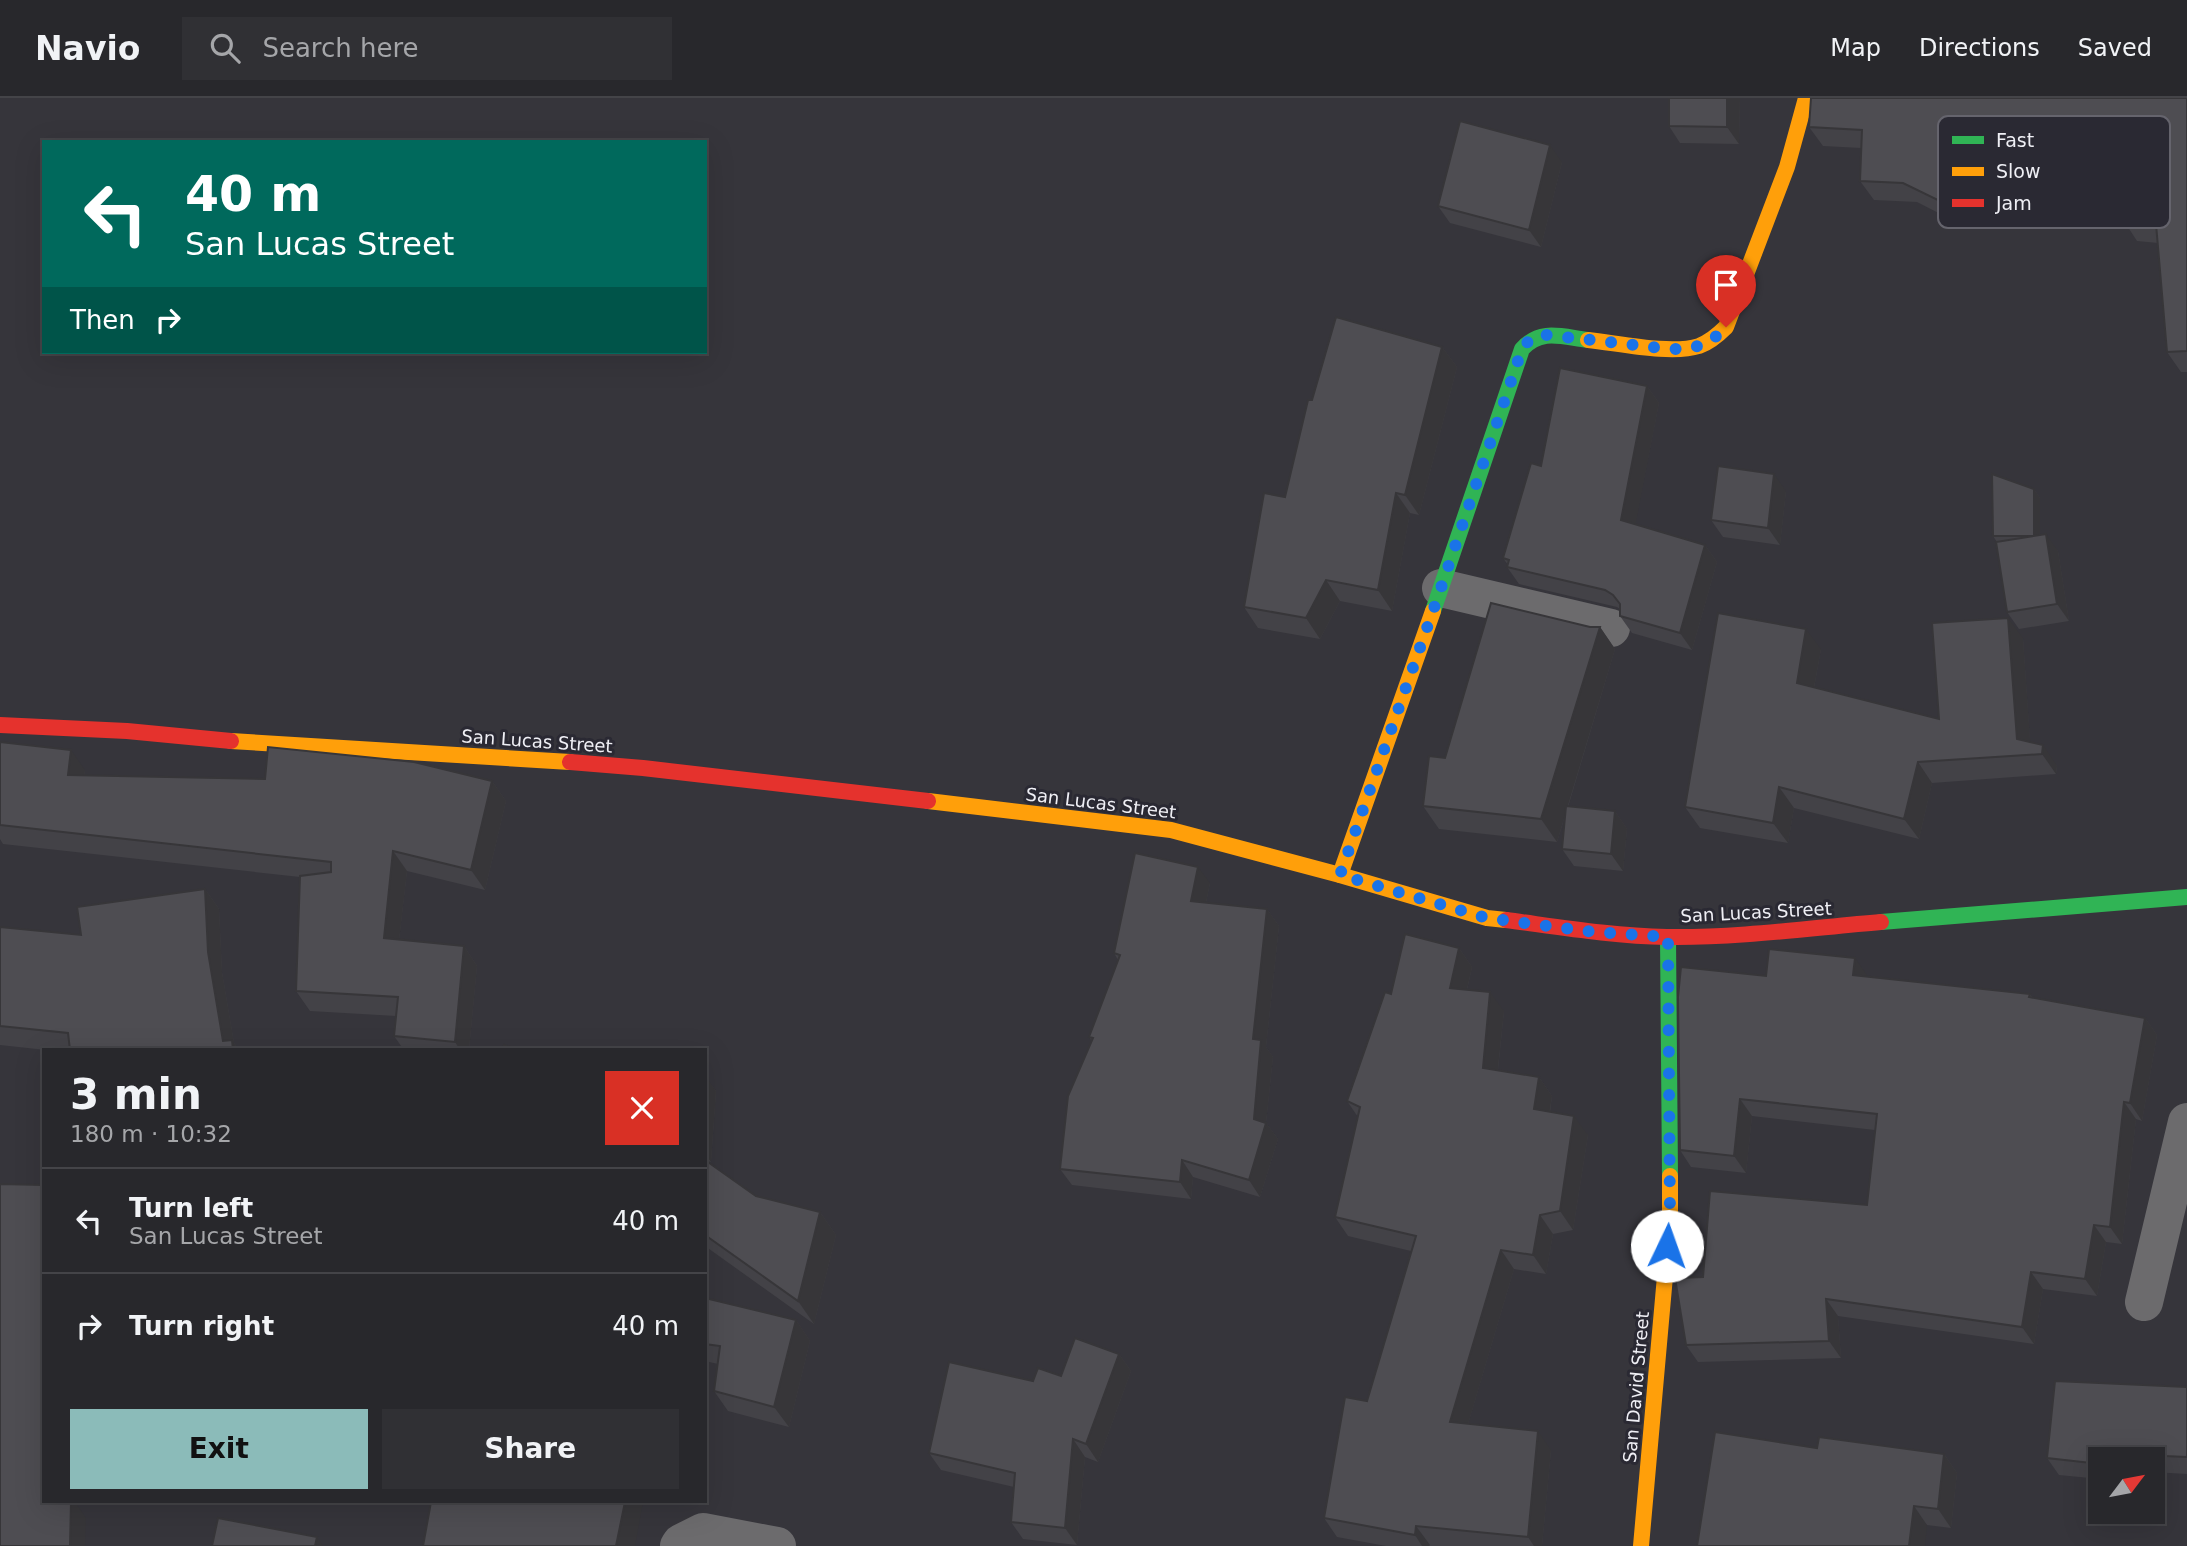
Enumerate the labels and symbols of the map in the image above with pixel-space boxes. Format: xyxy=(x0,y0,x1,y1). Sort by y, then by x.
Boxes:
legend xyxy=(1938,116,2170,228)
text: Fast xyxy=(1996,129,2034,151)
text: Slow xyxy=(1996,160,2041,182)
text: Jam xyxy=(1995,192,2032,214)
pin xyxy=(1696,255,1756,327)
street label: San Lucas Street xyxy=(461,725,613,757)
street label: San Lucas Street xyxy=(1025,783,1177,823)
street label: San Lucas Street xyxy=(1680,898,1832,926)
position arrow xyxy=(1630,1209,1704,1283)
street label: San David Street xyxy=(1619,1310,1653,1464)
north arrow xyxy=(2088,1447,2165,1524)

